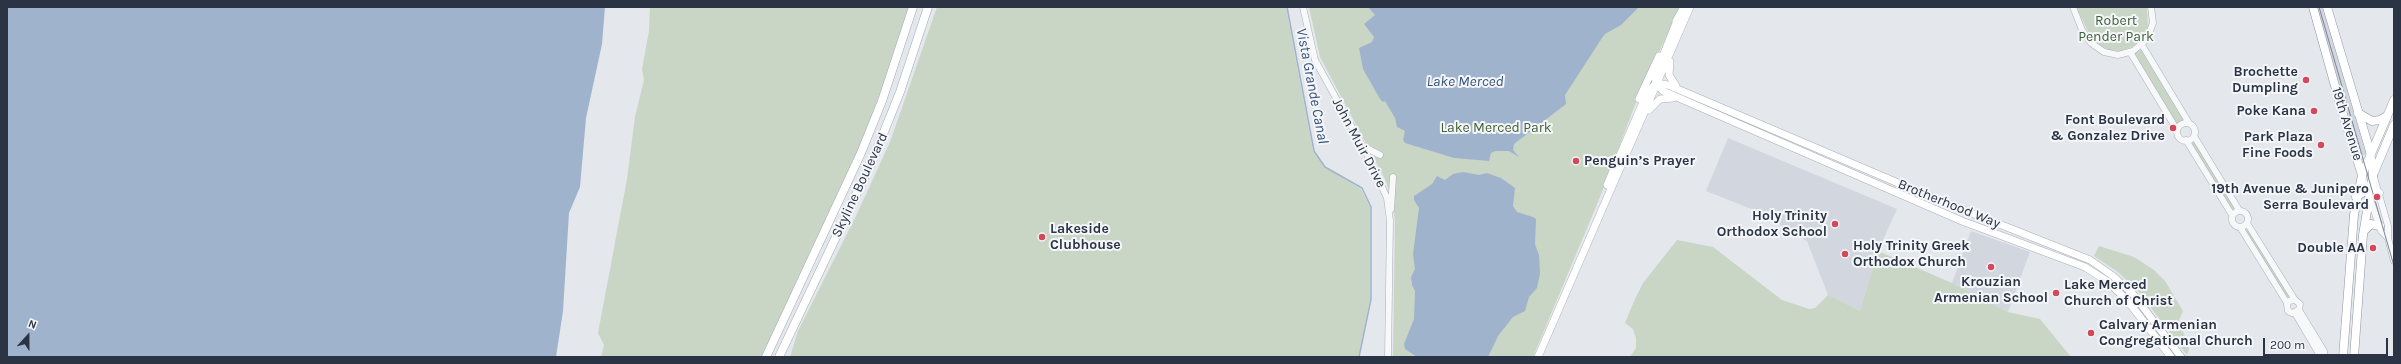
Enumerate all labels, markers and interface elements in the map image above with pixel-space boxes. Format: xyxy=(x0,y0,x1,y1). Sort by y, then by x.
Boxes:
park label: Robert Pender Park xyxy=(2078,13,2154,46)
water label: Vista Grande Canal xyxy=(1292,27,1332,145)
place label: Brochette Dumpling xyxy=(2232,64,2298,96)
water label: Lake Merced xyxy=(1426,73,1504,91)
marker: Brochette Dumpling xyxy=(2301,75,2311,85)
street label: 19th Avenue xyxy=(2328,85,2366,163)
street label: John Muir Drive xyxy=(1328,95,1390,191)
place label: Poke Kana xyxy=(2236,103,2306,119)
marker: Poke Kana xyxy=(2309,106,2319,116)
place label: Font Boulevard & Gonzalez Drive xyxy=(2050,112,2165,144)
park label: Lake Merced Park xyxy=(1440,120,1552,136)
marker: Font Boulevard & Gonzalez Drive xyxy=(2168,123,2178,133)
place label: Park Plaza Fine Foods xyxy=(2242,129,2313,162)
street label: Skyline Boulevard xyxy=(828,130,892,240)
marker: Park Plaza Fine Foods xyxy=(2316,140,2326,150)
place label: Penguin’s Prayer xyxy=(1584,153,1695,169)
marker: Penguin’s Prayer xyxy=(1571,156,1581,166)
street label: Brotherhood Way xyxy=(1895,176,2003,232)
place label: 19th Avenue & Junipero Serra Boulevard xyxy=(2211,181,2369,214)
marker: 19th Avenue & Junipero Serra Boulevard xyxy=(2372,192,2382,202)
place label: Holy Trinity Orthodox School xyxy=(1717,208,1827,240)
marker: Holy Trinity Orthodox School xyxy=(1830,219,1840,229)
place label: Lakeside Clubhouse xyxy=(1050,221,1121,254)
marker: Lakeside Clubhouse xyxy=(1037,232,1047,242)
place label: Holy Trinity Greek Orthodox Church xyxy=(1853,238,1970,270)
place label: Double AA xyxy=(2297,240,2365,256)
marker: Double AA xyxy=(2368,243,2378,253)
marker: Holy Trinity Greek Orthodox Church xyxy=(1840,249,1850,259)
marker: Krouzian Armenian School xyxy=(1986,262,1996,272)
place label: Krouzian Armenian School xyxy=(1934,274,2048,306)
place label: Lake Merced Church of Christ xyxy=(2064,277,2173,310)
marker: Lake Merced Church of Christ xyxy=(2051,288,2061,298)
north arrow xyxy=(8,316,48,356)
text: N xyxy=(26,317,38,332)
place label: Calvary Armenian Congregational Church xyxy=(2099,317,2253,350)
marker: Calvary Armenian Congregational Church xyxy=(2086,328,2096,338)
scale bar xyxy=(2265,330,2390,356)
text: 200 m xyxy=(2270,338,2305,352)

